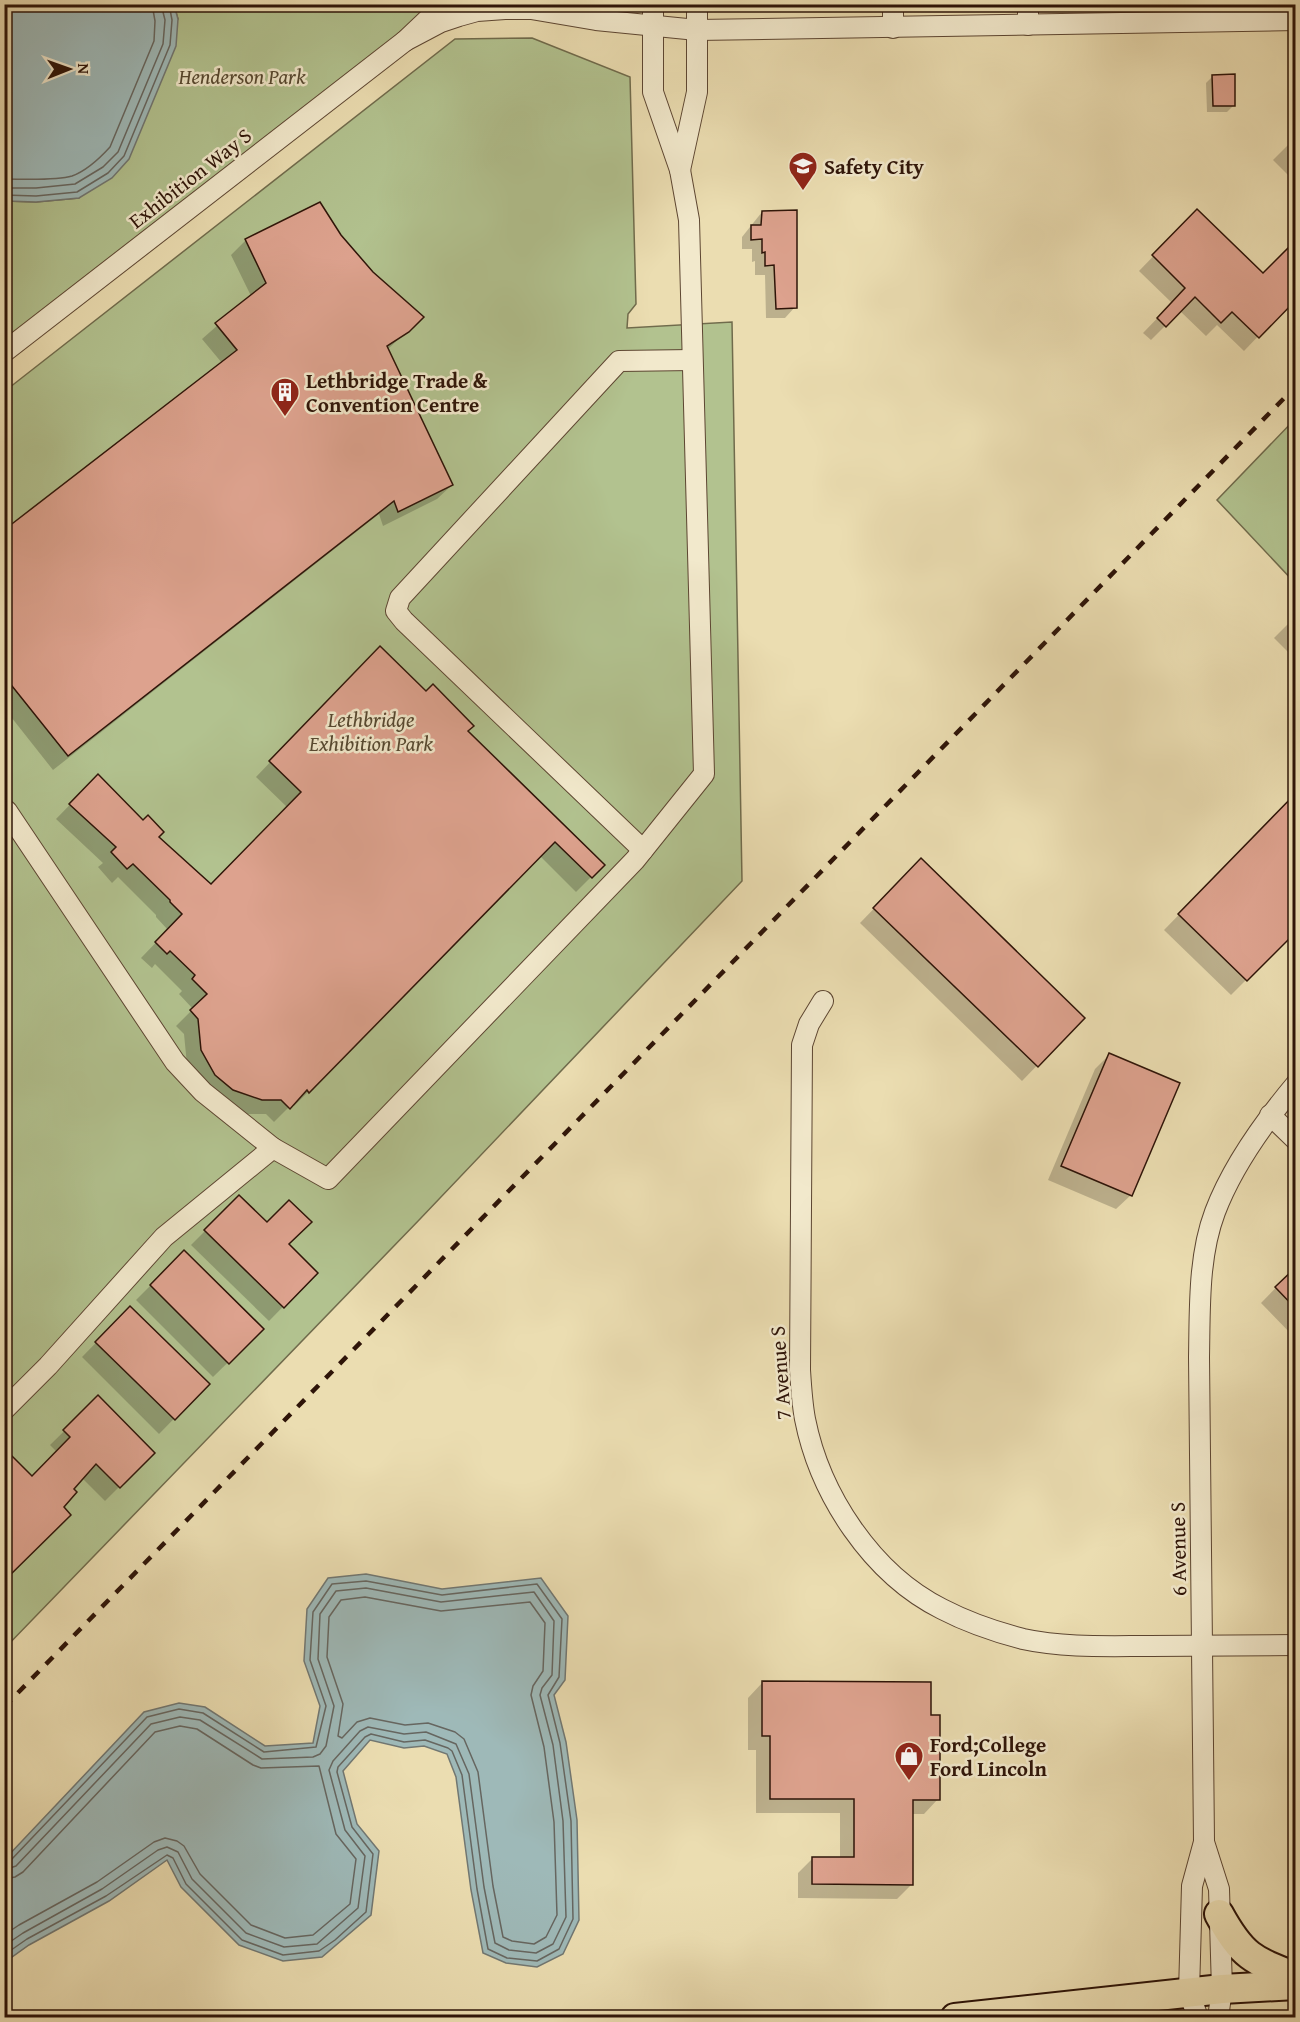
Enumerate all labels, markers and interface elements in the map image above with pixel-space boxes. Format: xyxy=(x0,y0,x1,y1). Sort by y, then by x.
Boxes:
north arrow xyxy=(39,39,99,99)
park label: Henderson Park xyxy=(177,61,306,92)
text: N xyxy=(72,63,96,75)
street label: Exhibition Way S xyxy=(122,120,258,236)
school or university icon: Safety City xyxy=(787,150,819,192)
place label: Safety City xyxy=(824,151,924,182)
place label: Lethbridge Trade & Convention Centre xyxy=(306,365,488,420)
building icon: Lethbridge Trade & Convention Centre xyxy=(269,376,301,418)
park label: Lethbridge Exhibition Park xyxy=(308,704,433,759)
street label: 7 Avenue S xyxy=(761,1325,799,1421)
street label: 6 Avenue S xyxy=(1162,1502,1194,1596)
place label: Ford;College Ford Lincoln xyxy=(930,1729,1048,1784)
shop icon: Ford;College Ford Lincoln xyxy=(893,1740,925,1782)

